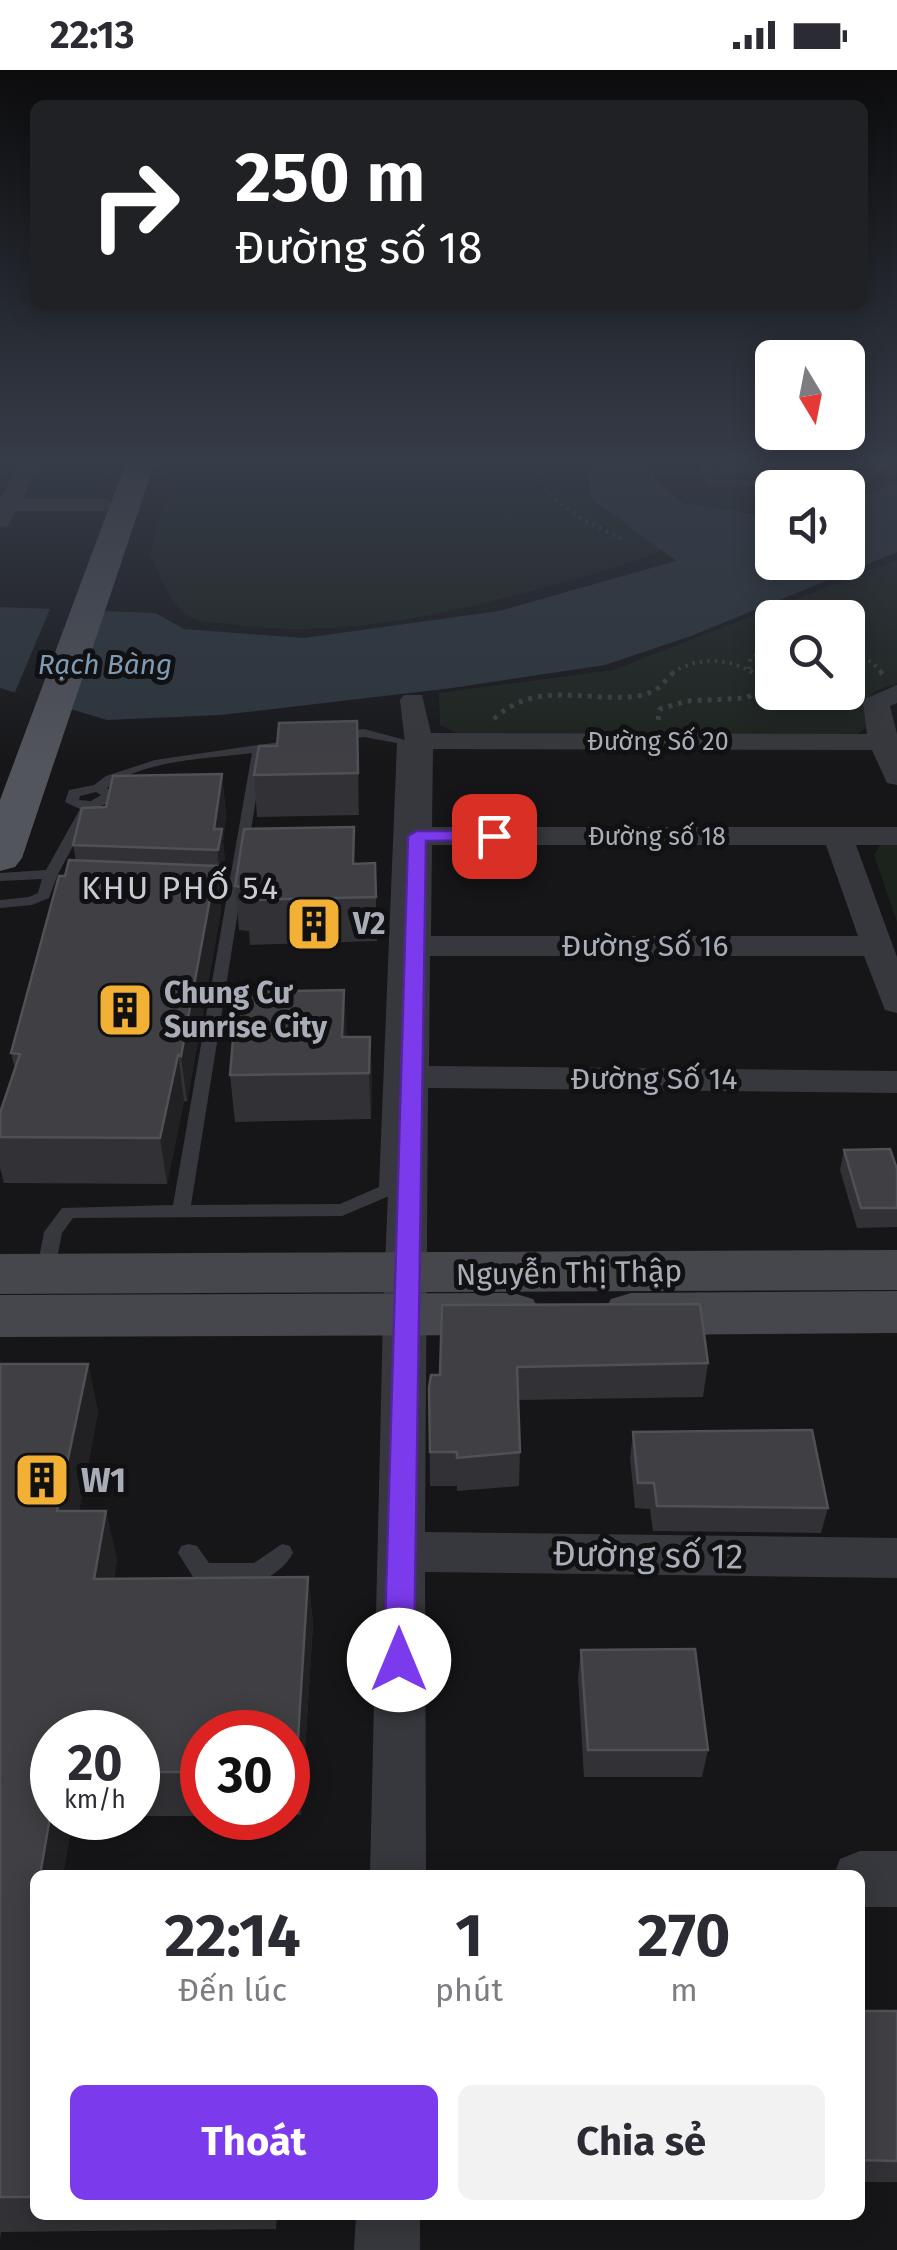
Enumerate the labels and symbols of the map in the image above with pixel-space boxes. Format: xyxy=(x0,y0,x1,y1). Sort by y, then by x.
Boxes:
north arrow xyxy=(755,340,865,450)
water label: Rạch Bàng xyxy=(38,648,172,681)
street label: Đường Số 20 xyxy=(587,726,729,757)
pin xyxy=(452,794,537,879)
street label: Đường số 18 xyxy=(588,821,726,852)
district label: KHU PHỐ 54 xyxy=(81,866,281,907)
building icon: V2 xyxy=(284,894,344,954)
place label: V2 xyxy=(352,906,386,942)
street label: Đường Số 16 xyxy=(562,928,728,964)
place label: Chung Cư Sunrise City xyxy=(164,975,327,1045)
building icon: Chung Cư Sunrise City xyxy=(95,980,155,1040)
street label: Đường Số 14 xyxy=(571,1061,737,1097)
street label: Nguyễn Thị Thập xyxy=(455,1253,683,1293)
building icon: W1 xyxy=(12,1450,72,1510)
place label: W1 xyxy=(81,1459,126,1501)
street label: Đường số 12 xyxy=(552,1532,744,1578)
position arrow xyxy=(347,1608,451,1712)
speed limit sign: 30 xyxy=(180,1710,310,1840)

